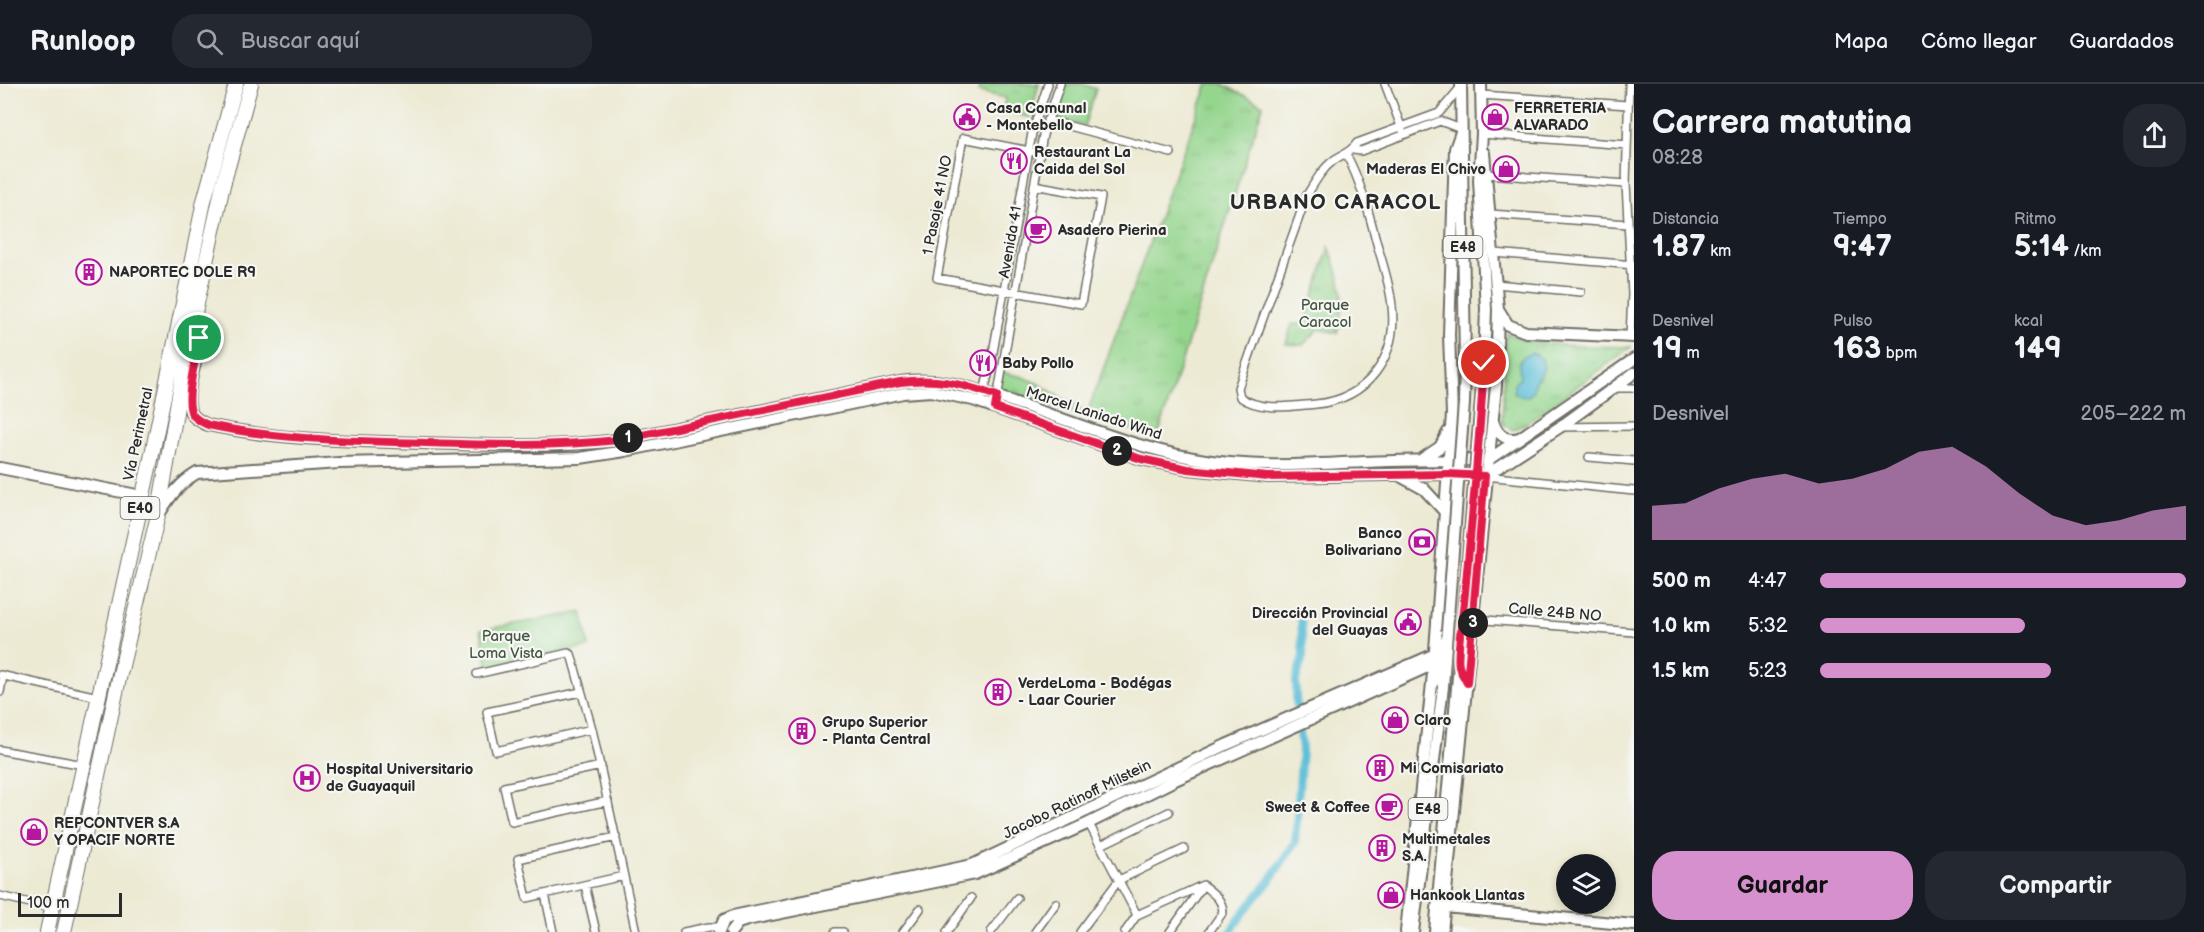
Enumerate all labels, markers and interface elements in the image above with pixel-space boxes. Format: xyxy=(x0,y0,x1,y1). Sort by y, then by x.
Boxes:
search box xyxy=(172,14,592,68)
text: Runloop xyxy=(30,25,136,58)
icon: search xyxy=(193,25,226,58)
text: Buscar aquí xyxy=(241,28,360,55)
text: Mapa xyxy=(1834,29,1888,54)
text: Cómo llegar xyxy=(1921,29,2036,54)
text: Guardados xyxy=(2069,29,2174,54)
place label: Casa Comunal - Montebello xyxy=(986,99,1086,135)
place label: FERRETERIA ALVARADO xyxy=(1513,99,1607,135)
public building icon: Casa Comunal - Montebello xyxy=(952,102,982,132)
shop icon: FERRETERIA ALVARADO xyxy=(1480,102,1510,132)
text: Carrera matutina xyxy=(1652,103,1912,143)
button: share xyxy=(2123,104,2186,167)
place label: Restaurant La Caida del Sol xyxy=(1034,143,1131,179)
restaurant icon: Restaurant La Caida del Sol xyxy=(999,146,1029,176)
text: 08:28 xyxy=(1652,146,1703,170)
street label: 1 Pasaje 41 NO xyxy=(918,154,956,257)
shop icon: Maderas El Chivo xyxy=(1491,154,1521,184)
place label: Maderas El Chivo xyxy=(1366,160,1486,179)
district label: URBANO CARACOL xyxy=(1230,190,1442,215)
street label: Avenida 41 xyxy=(995,205,1026,280)
text: Distancia xyxy=(1652,210,1719,229)
text: Tiempo xyxy=(1833,210,1887,229)
text: Ritmo xyxy=(2014,210,2056,229)
cafe icon: Asadero Pierina xyxy=(1023,215,1053,245)
place label: Asadero Pierina xyxy=(1057,221,1167,240)
text: 1.87 xyxy=(1652,229,1706,265)
text: 9:47 xyxy=(1833,229,1892,265)
text: 5:14 xyxy=(2014,229,2069,265)
road number: E48 xyxy=(1444,236,1482,258)
text: km xyxy=(1706,242,1731,261)
text: /km xyxy=(2069,242,2101,261)
building icon: NAPORTEC DOLE R9 xyxy=(74,257,104,287)
place label: NAPORTEC DOLE R9 xyxy=(109,263,256,282)
park label: Parque Caracol xyxy=(1299,296,1351,332)
pin xyxy=(173,312,224,363)
text: Desnivel xyxy=(1652,312,1714,331)
text: Pulso xyxy=(1833,312,1873,331)
text: kcal xyxy=(2014,312,2043,331)
icon: arrive xyxy=(182,321,215,354)
text: 19 xyxy=(1652,331,1682,367)
text: 163 xyxy=(1833,331,1881,367)
text: 149 xyxy=(2014,331,2062,367)
pin xyxy=(1458,337,1509,388)
text: m xyxy=(1682,344,1700,363)
text: bpm xyxy=(1881,344,1917,363)
icon: check xyxy=(1467,346,1500,379)
restaurant icon: Baby Pollo xyxy=(968,348,998,378)
place label: Baby Pollo xyxy=(1002,354,1074,373)
street label: Marcel Laniado Wind xyxy=(1023,382,1164,444)
street label: Vía Perimetral xyxy=(119,386,158,482)
text: Desnivel xyxy=(1652,402,1729,426)
text: 205–222 m xyxy=(2080,402,2186,426)
pin: 1 xyxy=(613,423,643,453)
text: 1 xyxy=(625,428,631,447)
pin: 2 xyxy=(1102,436,1132,466)
text: 2 xyxy=(1112,441,1122,460)
road number: E40 xyxy=(120,497,160,519)
place label: Banco Bolivariano xyxy=(1325,524,1402,560)
bank icon: Banco Bolivariano xyxy=(1407,527,1437,557)
text: 500 m xyxy=(1652,569,1711,593)
text: 4:47 xyxy=(1748,569,1786,593)
street label: Calle 24B NO xyxy=(1508,599,1602,626)
place label: Dirección Provincial del Guayas xyxy=(1252,604,1388,640)
public building icon: Dirección Provincial del Guayas xyxy=(1393,607,1423,637)
pin: 3 xyxy=(1458,608,1488,638)
text: 3 xyxy=(1468,613,1478,632)
text: 1.0 km xyxy=(1652,614,1710,638)
text: 5:32 xyxy=(1748,614,1788,638)
park label: Parque Loma Vista xyxy=(469,627,543,663)
text: 1.5 km xyxy=(1652,659,1709,683)
text: 5:23 xyxy=(1748,659,1787,683)
place label: VerdeLoma - Bodégas - Laar Courier xyxy=(1018,674,1172,710)
building icon: VerdeLoma - Bodégas - Laar Courier xyxy=(983,677,1013,707)
shop icon: Claro xyxy=(1380,705,1410,735)
place label: Claro xyxy=(1414,711,1452,730)
place label: Grupo Superior - Planta Central xyxy=(822,713,930,749)
building icon: Grupo Superior - Planta Central xyxy=(787,716,817,746)
building icon: Mi Comisariato xyxy=(1365,753,1395,783)
street label: Jacobo Ratinoff Milstein xyxy=(1000,755,1154,844)
place label: Mi Comisariato xyxy=(1400,759,1504,778)
place label: Hospital Universitario de Guayaquil xyxy=(326,760,474,796)
hospital icon: Hospital Universitario de Guayaquil xyxy=(292,763,322,793)
cafe icon: Sweet & Coffee xyxy=(1374,792,1404,822)
place label: Sweet & Coffee xyxy=(1265,798,1370,817)
road number: E48 xyxy=(1408,798,1448,820)
place label: REPCONTVER S.A Y OPACIF NORTE xyxy=(54,814,180,850)
shop icon: REPCONTVER S.A Y OPACIF NORTE xyxy=(19,817,49,847)
place label: Multimetales S.A. xyxy=(1402,830,1490,866)
building icon: Multimetales S.A. xyxy=(1367,833,1397,863)
button: Guardar xyxy=(1652,851,1913,920)
button: Compartir xyxy=(1925,851,2186,920)
map controls xyxy=(1556,854,1616,914)
button: layers xyxy=(1556,854,1616,914)
shop icon: Hankook Llantas xyxy=(1376,880,1406,910)
place label: Hankook Llantas xyxy=(1410,886,1525,905)
scale bar xyxy=(18,890,122,918)
text: 100 m xyxy=(27,894,70,913)

